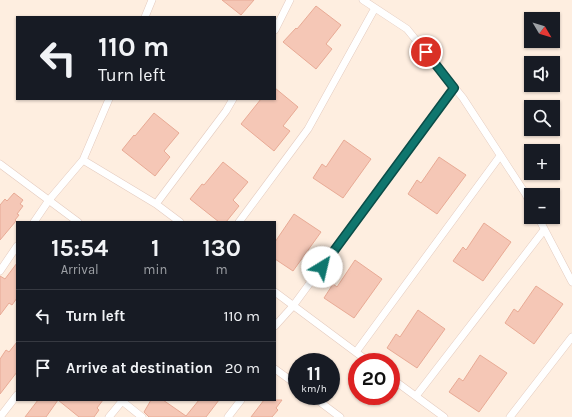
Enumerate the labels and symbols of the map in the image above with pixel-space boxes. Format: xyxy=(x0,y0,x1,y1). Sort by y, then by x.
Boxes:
north arrow xyxy=(524,12,560,48)
pin xyxy=(409,35,443,69)
position arrow xyxy=(301,246,343,288)
speed limit sign: 20 xyxy=(348,353,400,405)

